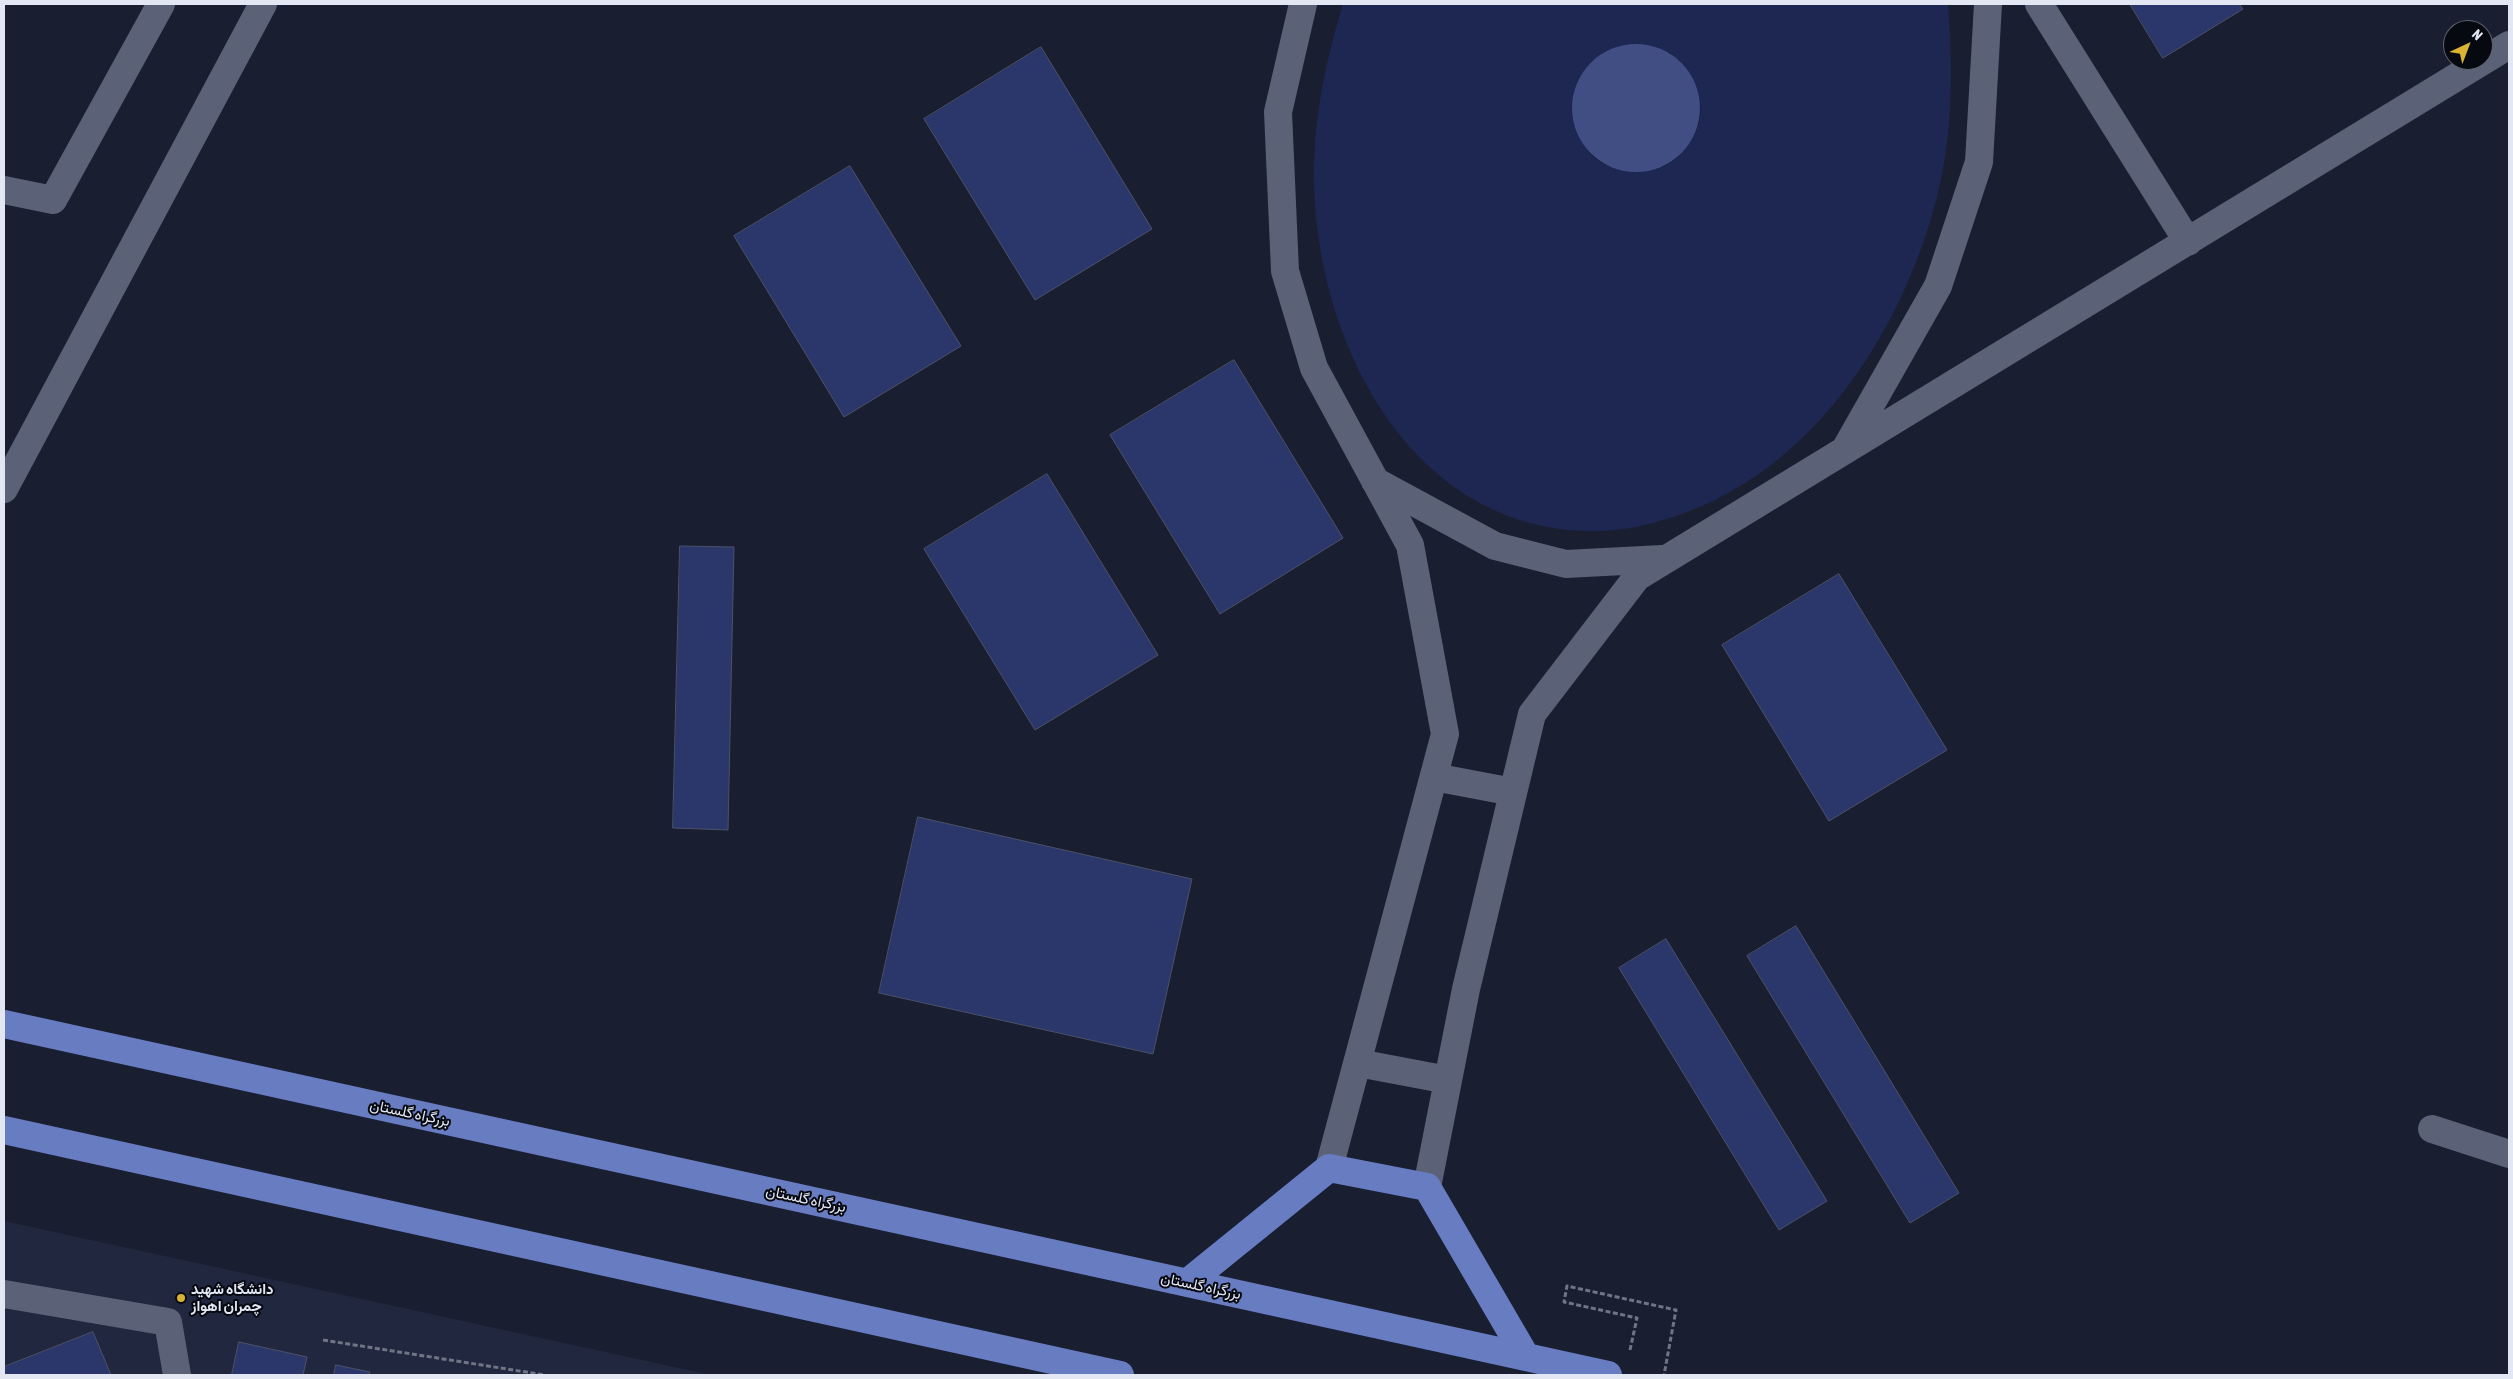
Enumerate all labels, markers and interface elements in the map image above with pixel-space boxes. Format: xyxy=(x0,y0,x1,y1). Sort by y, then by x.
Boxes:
north arrow xyxy=(2443,20,2493,70)
text: N xyxy=(2469,26,2486,43)
street label: بزرگراه گلستان xyxy=(368,1096,452,1130)
street label: بزرگراه گلستان xyxy=(764,1182,848,1216)
street label: بزرگراه گلستان xyxy=(1159,1269,1243,1303)
place label: دانشگاه شهید چمران اهواز xyxy=(191,1280,274,1315)
marker: دانشگاه شهید چمران اهواز xyxy=(175,1292,187,1304)

